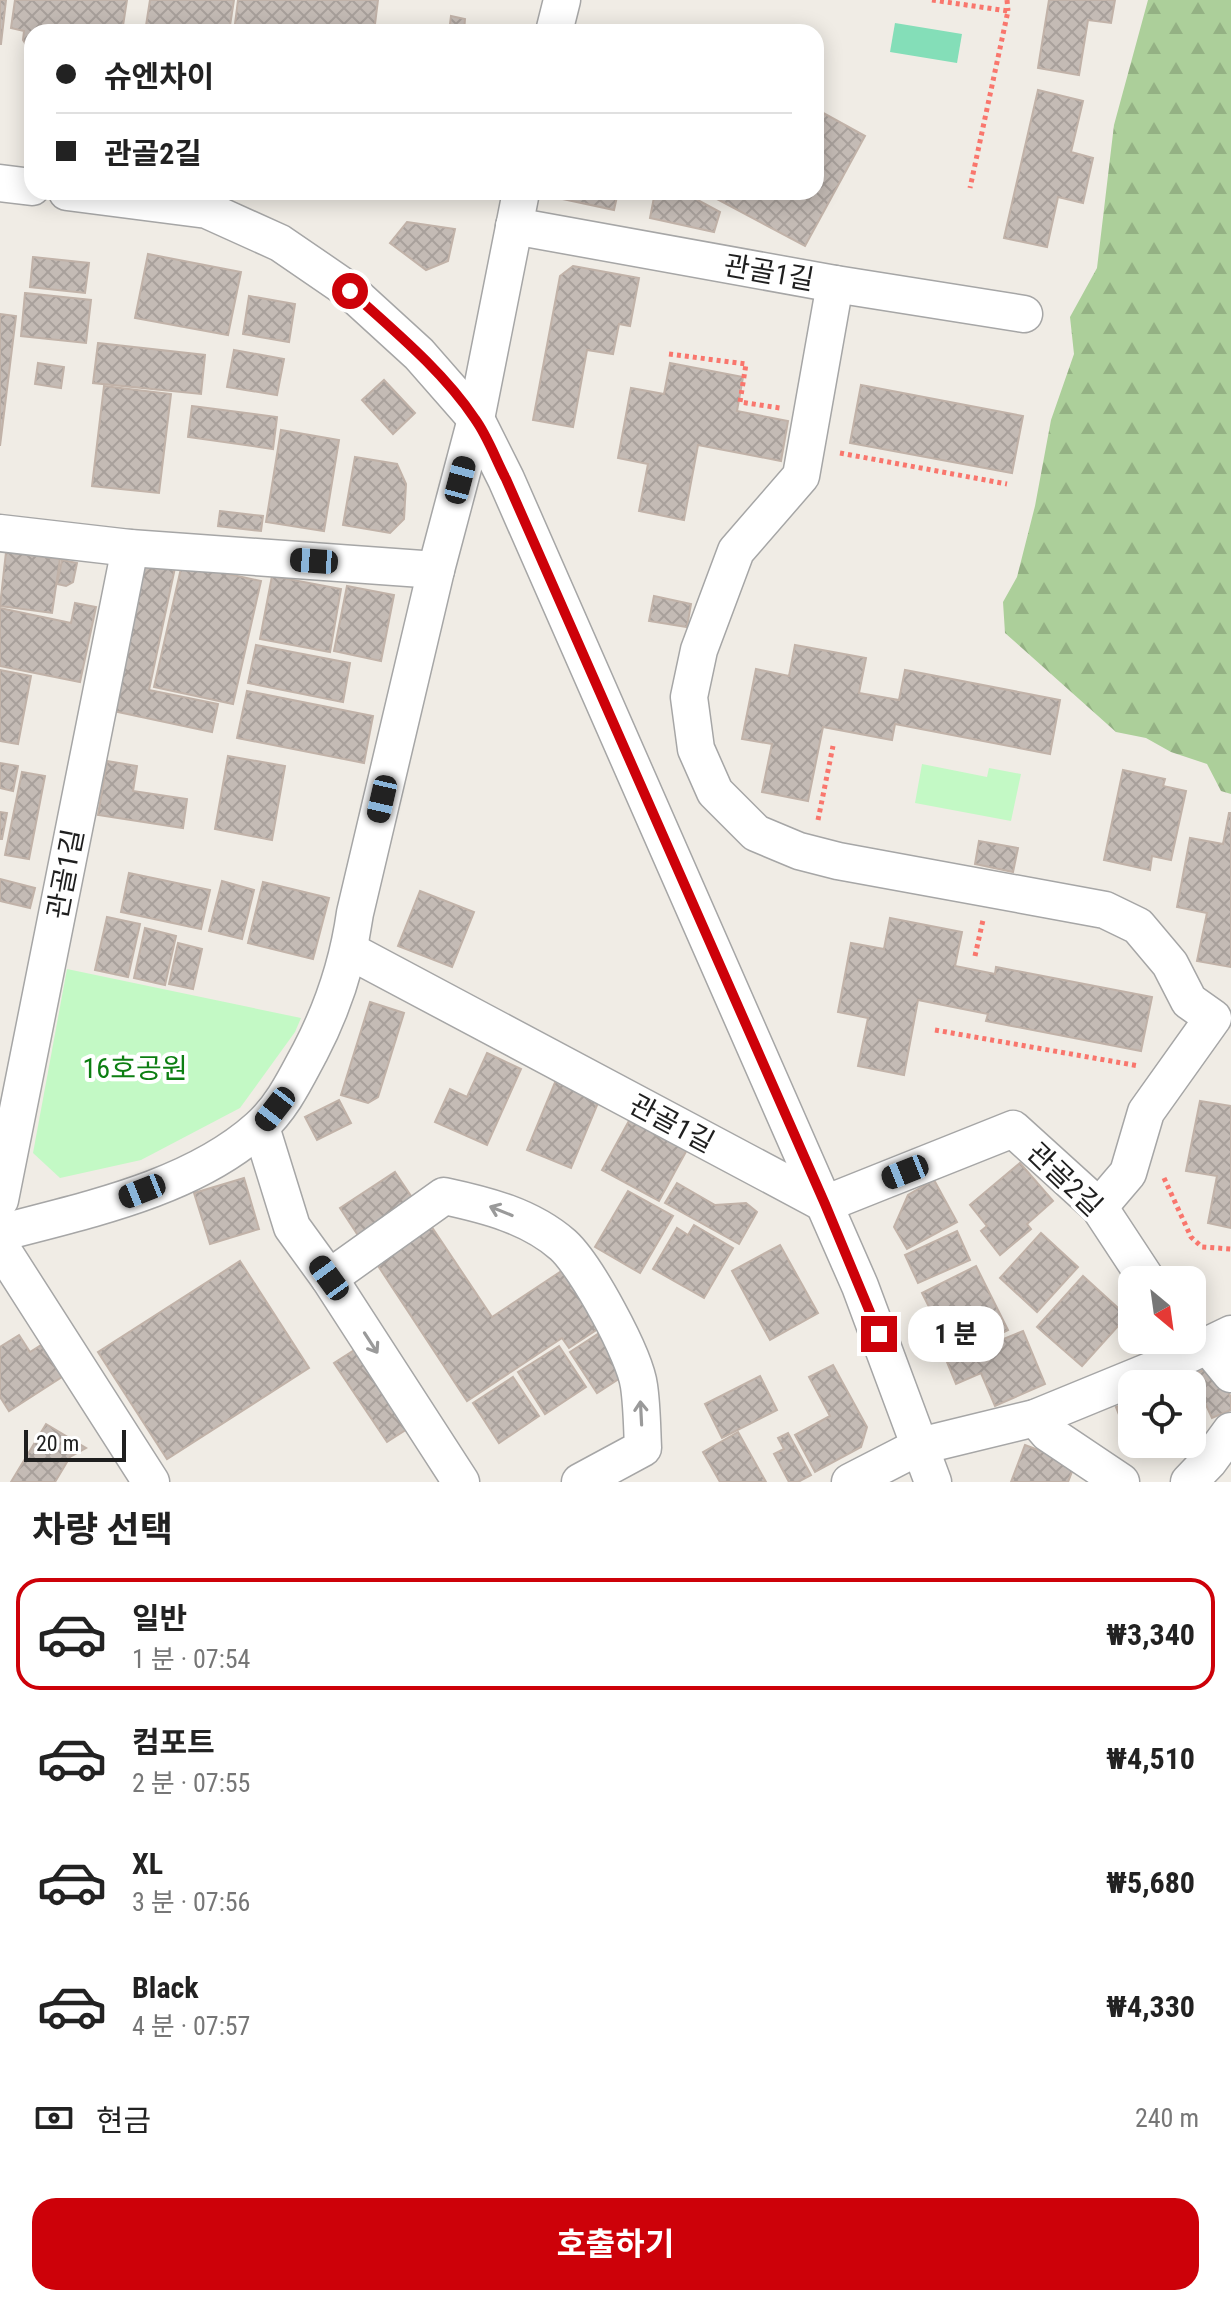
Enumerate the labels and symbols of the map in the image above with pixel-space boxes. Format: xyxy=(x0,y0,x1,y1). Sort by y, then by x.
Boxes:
street label: 관골1길 xyxy=(721,248,817,297)
route start xyxy=(332,273,368,309)
car xyxy=(442,454,478,506)
car xyxy=(289,547,339,575)
car xyxy=(365,773,399,825)
street label: 관골1길 xyxy=(41,826,90,922)
park label: 16호공원 xyxy=(83,1052,187,1085)
car xyxy=(251,1083,299,1135)
street label: 관골1길 xyxy=(624,1087,720,1159)
street label: 관골2길 xyxy=(1020,1136,1109,1223)
car xyxy=(878,1152,932,1192)
car xyxy=(115,1171,169,1211)
one-way arrow xyxy=(489,1202,514,1217)
car xyxy=(305,1252,353,1304)
north arrow xyxy=(1118,1266,1206,1354)
callout: 1 분 xyxy=(907,1306,1003,1362)
route end xyxy=(861,1316,897,1352)
one-way arrow xyxy=(363,1331,379,1354)
one-way arrow xyxy=(633,1400,648,1427)
scale bar xyxy=(24,1426,126,1462)

